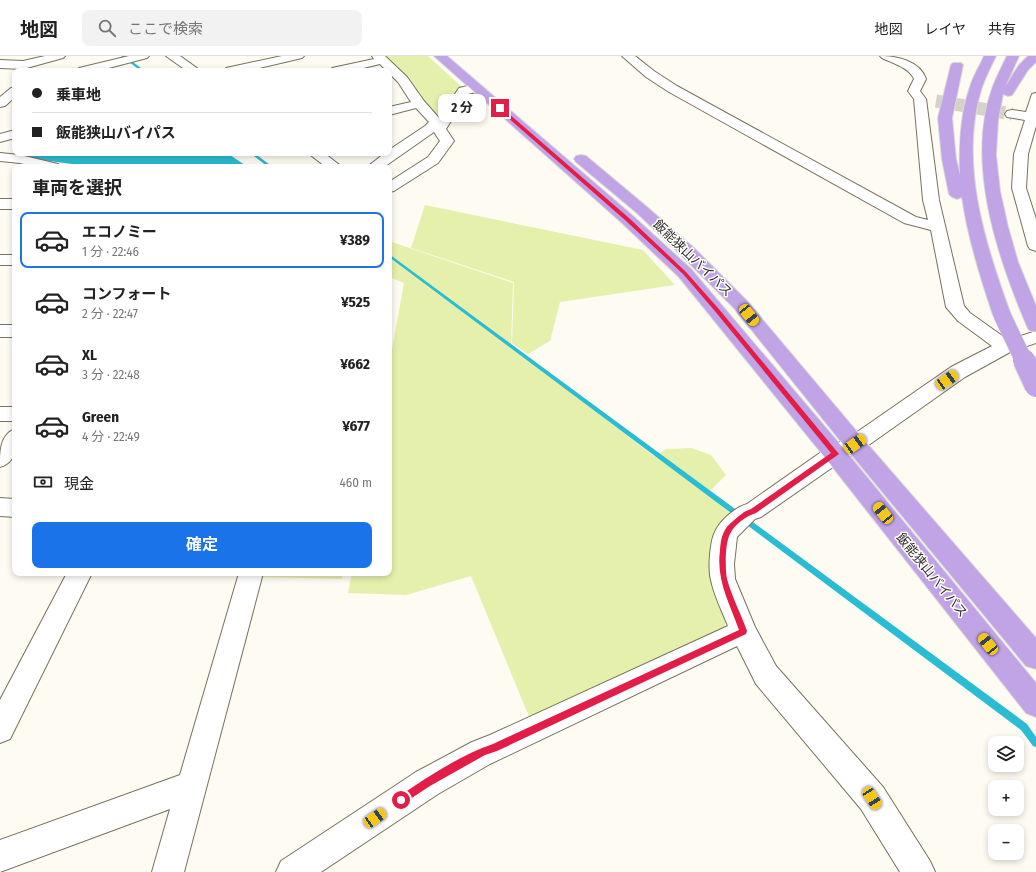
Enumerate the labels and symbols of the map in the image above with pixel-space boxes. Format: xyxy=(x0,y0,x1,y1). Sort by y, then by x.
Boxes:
callout: 2 分 xyxy=(438,94,486,122)
route end xyxy=(491,99,509,117)
street label: 飯能狭山バイパス xyxy=(650,217,736,299)
car xyxy=(737,302,761,328)
car xyxy=(934,368,960,392)
car xyxy=(842,432,868,456)
car xyxy=(871,500,895,526)
street label: 飯能狭山バイパス xyxy=(894,530,970,620)
car xyxy=(976,631,1000,657)
car xyxy=(860,785,884,811)
route start xyxy=(392,791,410,809)
car xyxy=(362,806,388,830)

